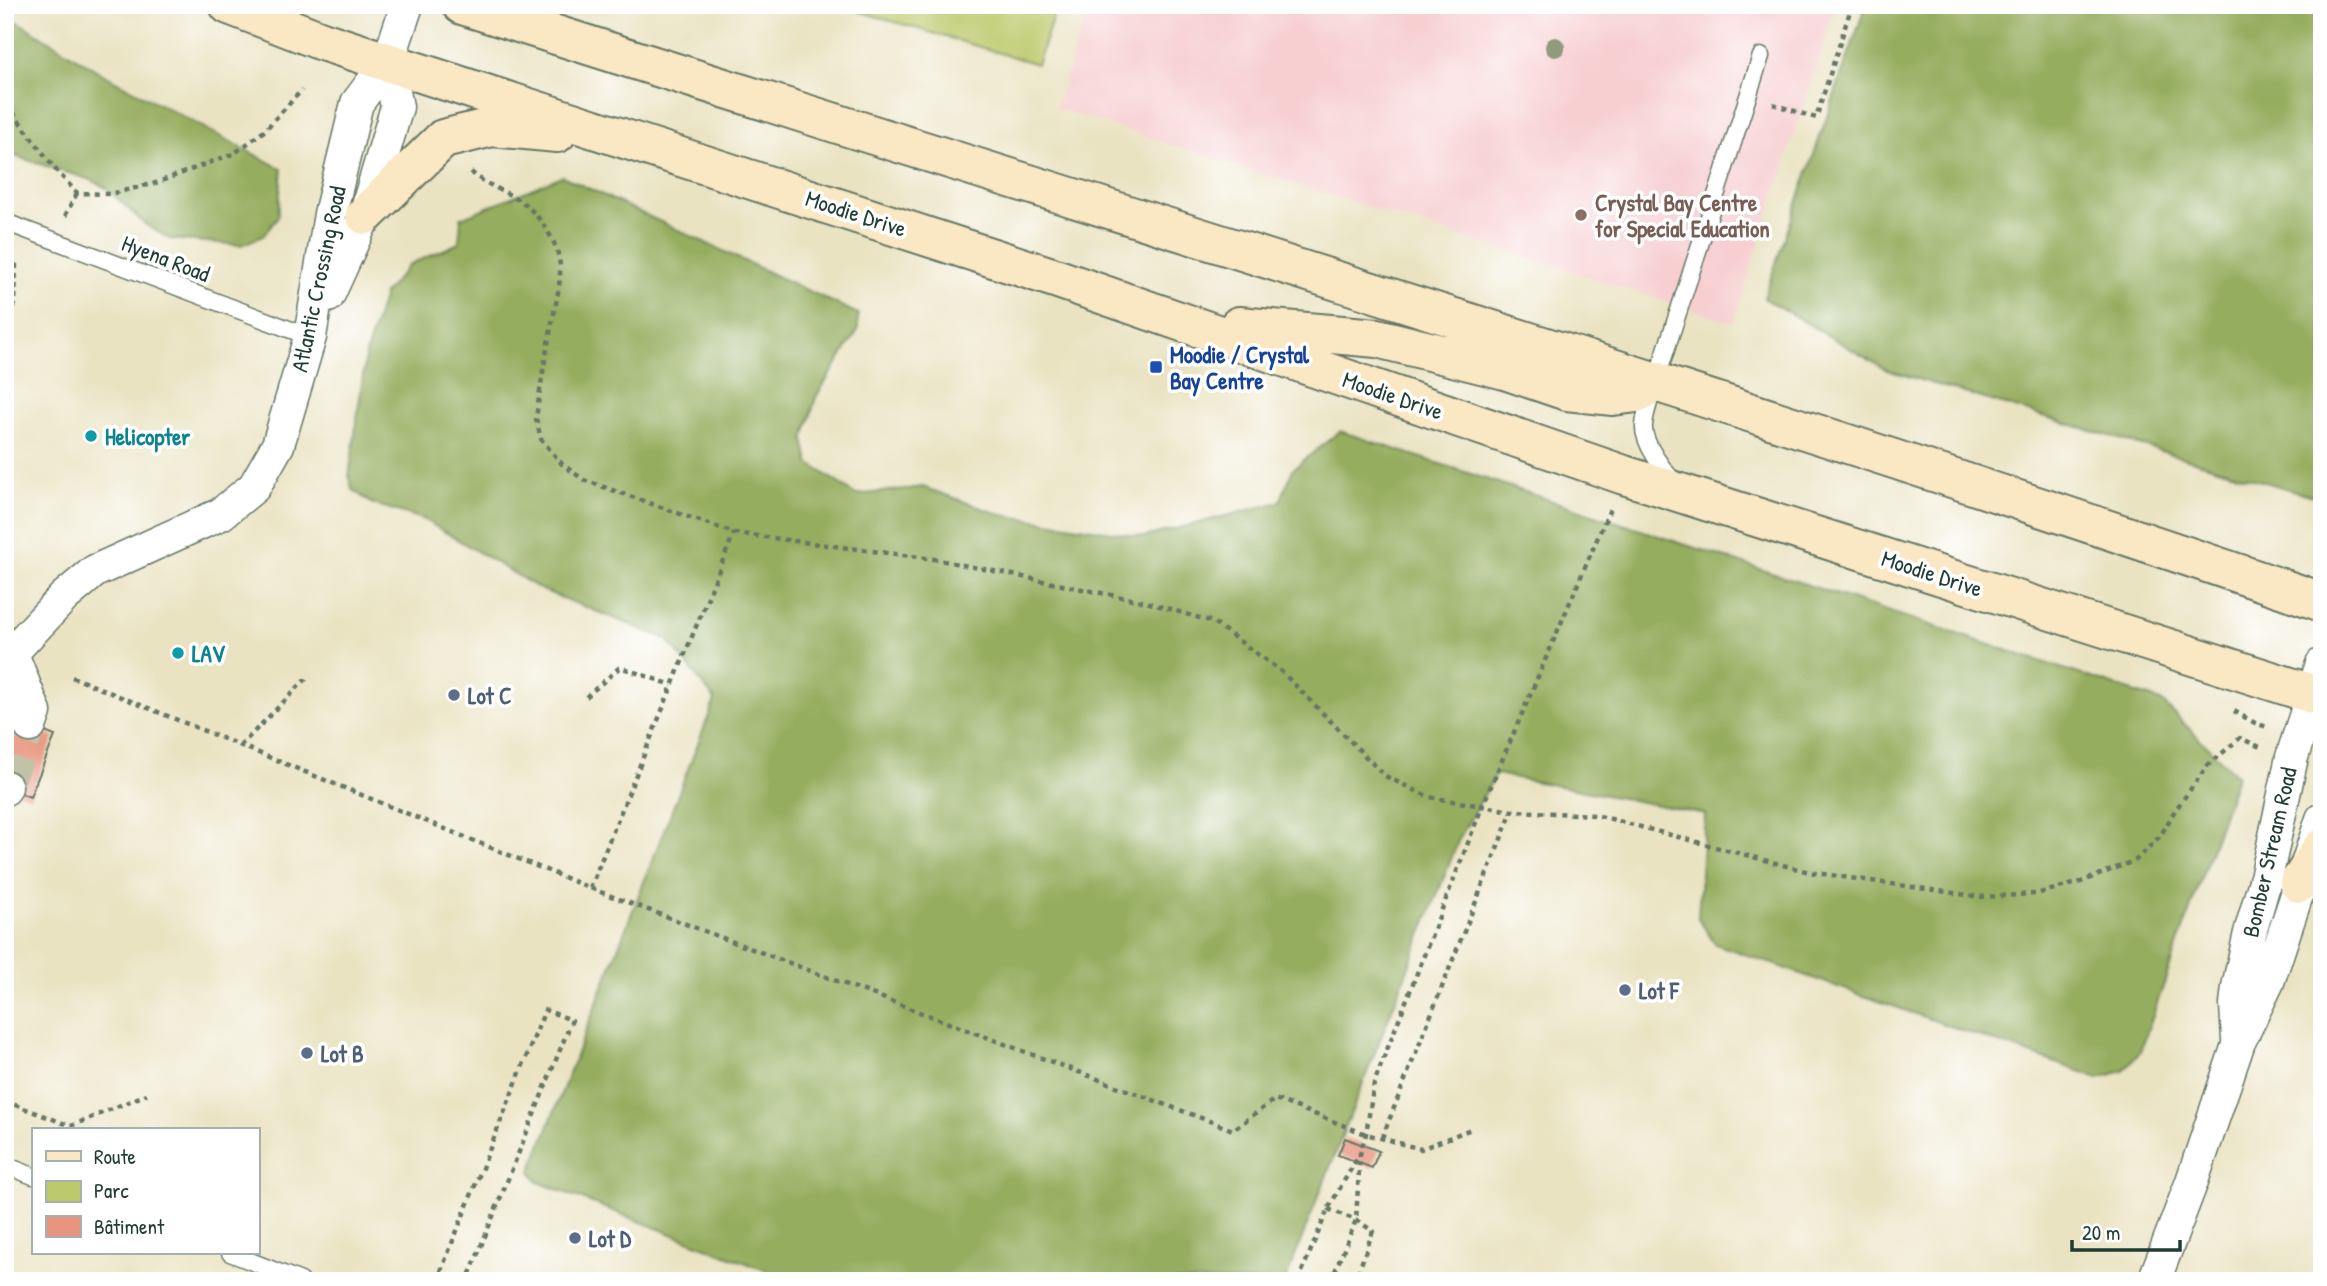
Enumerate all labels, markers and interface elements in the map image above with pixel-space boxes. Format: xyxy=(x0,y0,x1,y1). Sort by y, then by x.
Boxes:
street label: Moodie Drive xyxy=(802,182,910,244)
street label: Atlantic Crossing Road xyxy=(283,183,353,375)
place label: Crystal Bay Centre for Special Education xyxy=(1595,187,1770,245)
marker: Crystal Bay Centre for Special Education xyxy=(1573,207,1589,223)
street label: Hyena Road xyxy=(117,227,215,289)
place label: Moodie / Crystal Bay Centre xyxy=(1170,339,1310,397)
marker: Moodie / Crystal Bay Centre xyxy=(1148,359,1164,375)
street label: Moodie Drive xyxy=(1339,363,1447,427)
place label: Helicopter xyxy=(105,421,190,453)
marker: Helicopter xyxy=(83,428,99,444)
street label: Moodie Drive xyxy=(1878,542,1986,604)
place label: LAV xyxy=(192,638,226,669)
marker: LAV xyxy=(170,645,186,661)
place label: Lot C xyxy=(468,680,512,711)
marker: Lot C xyxy=(446,687,462,703)
street label: Bomber Stream Road xyxy=(2234,764,2304,940)
place label: Lot F xyxy=(1639,975,1680,1006)
marker: Lot F xyxy=(1617,982,1633,998)
place label: Lot B xyxy=(321,1038,364,1069)
marker: Lot B xyxy=(299,1045,315,1061)
legend xyxy=(32,1128,259,1254)
text: Route xyxy=(94,1142,136,1171)
text: Parc xyxy=(94,1176,129,1205)
scale bar xyxy=(2072,1209,2180,1253)
text: Bâtiment xyxy=(94,1212,165,1241)
text: 20 m xyxy=(2082,1218,2120,1247)
place label: Lot D xyxy=(589,1223,632,1254)
marker: Lot D xyxy=(567,1230,583,1246)

